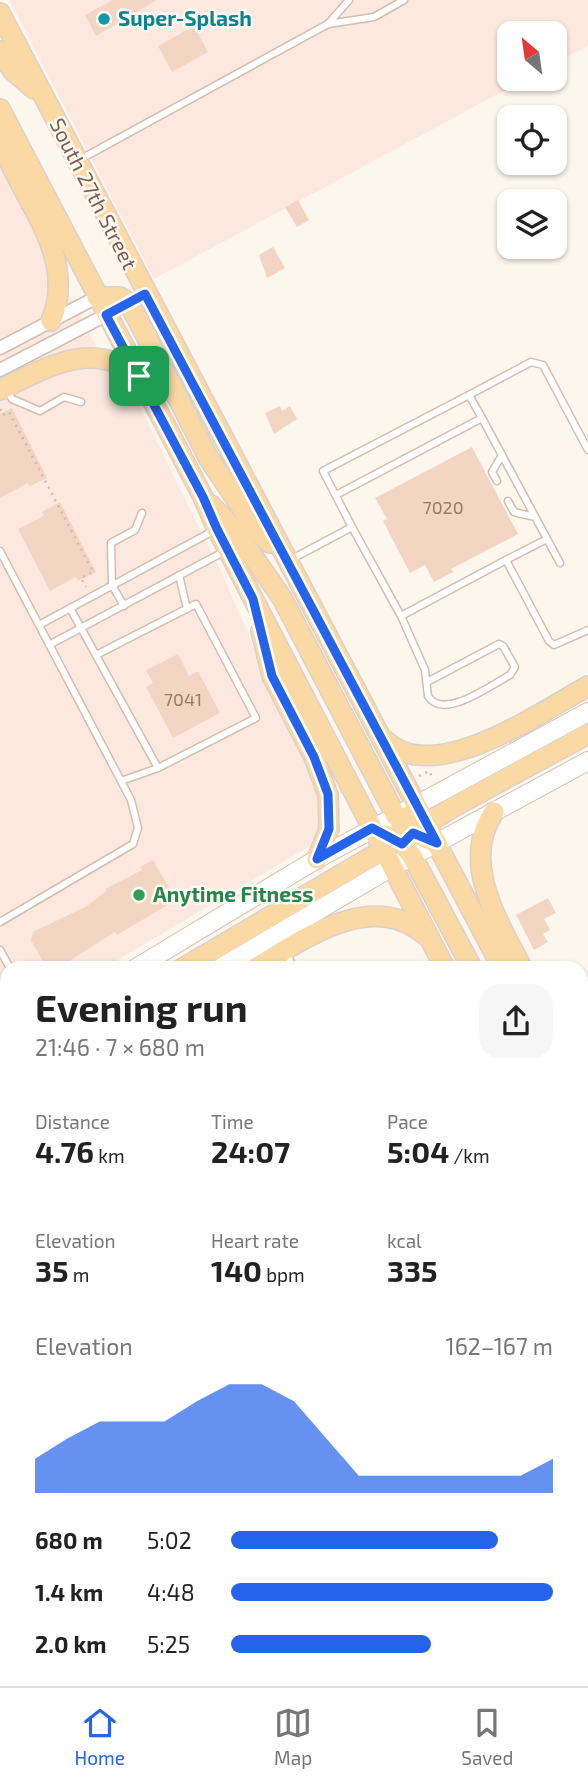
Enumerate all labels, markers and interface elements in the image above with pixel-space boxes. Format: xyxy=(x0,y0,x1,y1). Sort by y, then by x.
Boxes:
place label: Super-Splash xyxy=(118,5,252,30)
marker: Super-Splash xyxy=(96,11,112,27)
north arrow xyxy=(497,21,567,91)
map controls xyxy=(497,21,567,259)
button: locate xyxy=(497,105,567,175)
street label: South 27th Street xyxy=(45,114,143,273)
button: layers xyxy=(497,189,567,259)
pin xyxy=(109,346,169,406)
icon: arrive xyxy=(120,357,158,395)
house number: 7020 xyxy=(422,496,464,518)
house number: 7041 xyxy=(164,688,202,710)
place label: Anytime Fitness xyxy=(153,881,313,907)
marker: Anytime Fitness xyxy=(131,887,147,903)
text: Evening run xyxy=(35,984,248,1030)
button: share xyxy=(479,984,553,1058)
text: 21:46 · 7 × 680 m xyxy=(35,1033,205,1061)
text: Distance xyxy=(35,1110,110,1133)
text: Time xyxy=(211,1110,254,1133)
text: Pace xyxy=(387,1110,428,1133)
text: 4.76 xyxy=(35,1133,94,1169)
text: 24:07 xyxy=(211,1133,290,1169)
text: 5:04 xyxy=(387,1133,449,1169)
text: km xyxy=(94,1144,125,1167)
text: /km xyxy=(449,1144,490,1167)
text: Elevation xyxy=(35,1229,116,1252)
text: Heart rate xyxy=(211,1229,299,1252)
text: kcal xyxy=(387,1229,422,1252)
text: 35 xyxy=(35,1252,69,1288)
text: 140 xyxy=(211,1252,262,1288)
text: 335 xyxy=(387,1252,438,1288)
text: m xyxy=(69,1263,89,1286)
text: bpm xyxy=(262,1263,305,1286)
text: Elevation xyxy=(35,1332,133,1360)
text: 162–167 m xyxy=(446,1332,553,1360)
text: 680 m xyxy=(35,1526,103,1554)
text: 5:02 xyxy=(147,1526,192,1554)
text: 1.4 km xyxy=(35,1578,103,1606)
text: 4:48 xyxy=(147,1578,195,1606)
text: 2.0 km xyxy=(35,1630,107,1658)
text: 5:25 xyxy=(147,1630,190,1658)
tab: Home xyxy=(75,1704,125,1769)
tab: Map xyxy=(274,1704,312,1769)
tab: Saved xyxy=(461,1704,513,1769)

